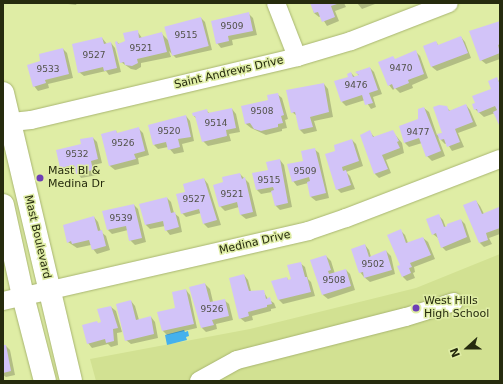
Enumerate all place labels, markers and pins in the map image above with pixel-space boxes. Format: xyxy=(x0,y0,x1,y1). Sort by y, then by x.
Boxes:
place label: Mast Bl & Medina Dr xyxy=(48,165,104,191)
marker: Mast Bl & Medina Dr xyxy=(35,173,45,183)
place label: West Hills High School xyxy=(424,295,489,321)
marker: West Hills High School xyxy=(411,303,421,313)

